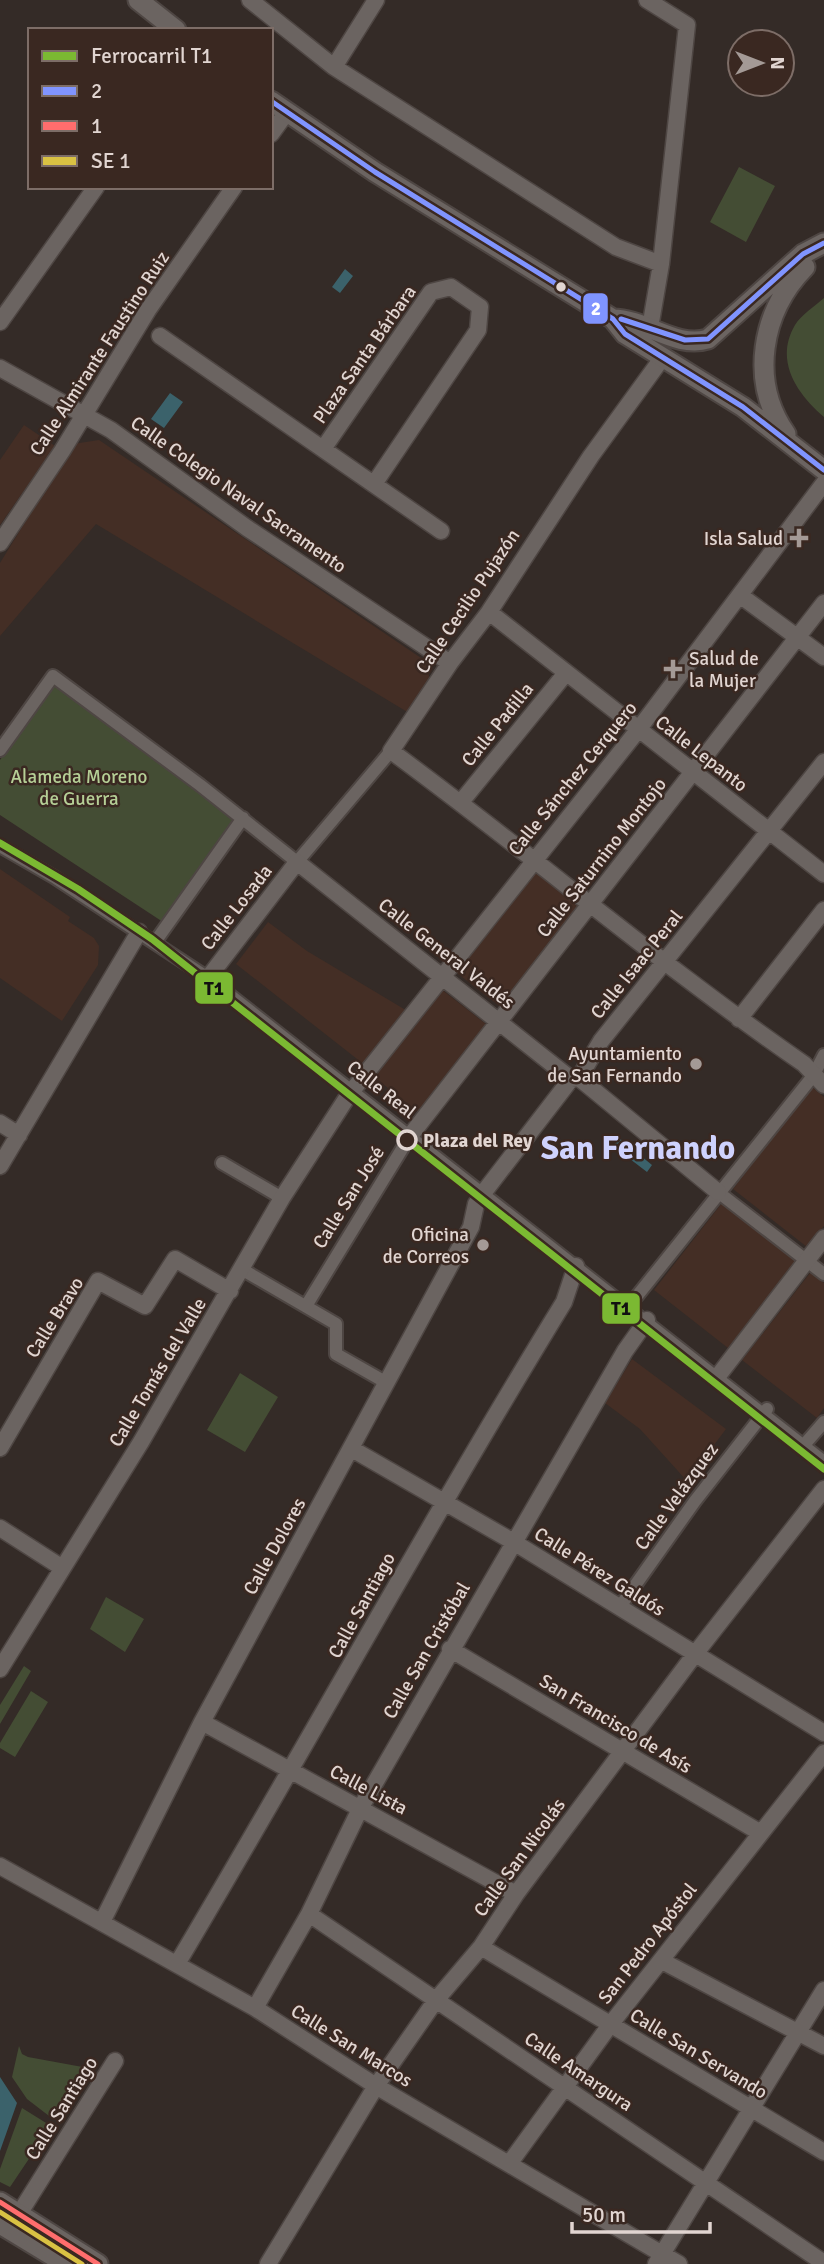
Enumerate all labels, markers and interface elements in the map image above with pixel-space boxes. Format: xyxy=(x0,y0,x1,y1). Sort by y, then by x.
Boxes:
legend xyxy=(28,28,273,189)
north arrow xyxy=(726,28,796,98)
text: Ferrocarril T1 xyxy=(91,43,212,69)
text: N xyxy=(765,56,789,70)
text: 2 xyxy=(91,78,102,104)
text: 1 xyxy=(91,113,102,139)
text: SE 1 xyxy=(91,148,131,174)
street label: Calle Almirante Faustino Ruiz xyxy=(25,247,175,460)
unlabelled marker xyxy=(554,280,568,294)
street label: Plaza Santa Bárbara xyxy=(308,281,422,428)
line badge: 2 xyxy=(582,292,609,325)
text: 2 xyxy=(591,297,601,321)
street label: Calle Colegio Naval Sacramento xyxy=(126,411,351,579)
street label: Calle Cecilio Pujazón xyxy=(410,525,525,679)
place label: Isla Salud xyxy=(704,527,783,551)
marker: Isla Salud xyxy=(789,528,809,548)
place label: Salud de la Mujer xyxy=(689,647,759,693)
marker: Salud de la Mujer xyxy=(663,659,683,679)
street label: Calle Padilla xyxy=(457,678,539,771)
street label: Calle Sánchez Cerquero xyxy=(503,697,642,861)
street label: Calle Lepanto xyxy=(650,710,753,797)
park label: Alameda Moreno de Guerra xyxy=(11,765,148,811)
street label: Calle Saturnino Montojo xyxy=(532,773,672,942)
street label: Calle Losada xyxy=(196,860,278,955)
street label: Calle General Valdés xyxy=(373,893,519,1014)
street label: Calle Isaac Peral xyxy=(585,905,688,1024)
line badge: T1 xyxy=(194,971,234,1005)
text: T1 xyxy=(204,977,224,1001)
place label: Ayuntamiento de San Fernando xyxy=(547,1042,682,1088)
street label: Calle Real xyxy=(342,1055,421,1124)
marker: Ayuntamiento de San Fernando xyxy=(688,1056,704,1072)
district label: San Fernando xyxy=(541,1128,735,1169)
place label: Plaza del Rey xyxy=(423,1129,533,1153)
marker: Plaza del Rey xyxy=(397,1130,417,1150)
street label: Calle San José xyxy=(308,1142,390,1253)
place label: Oficina de Correos xyxy=(383,1223,469,1269)
marker: Oficina de Correos xyxy=(475,1237,491,1253)
street label: Calle Bravo xyxy=(21,1272,89,1363)
line badge: T1 xyxy=(601,1292,641,1325)
street label: Calle Tomás del Valle xyxy=(104,1294,212,1451)
text: T1 xyxy=(611,1297,631,1321)
street label: Calle Velázquez xyxy=(630,1438,724,1555)
street label: Calle Dolores xyxy=(238,1494,311,1599)
street label: Calle Pérez Galdós xyxy=(530,1522,669,1622)
street label: Calle Santiago xyxy=(323,1548,401,1663)
street label: Calle San Cristóbal xyxy=(378,1578,476,1723)
street label: San Francisco de Asís xyxy=(535,1669,696,1779)
street label: Calle Lista xyxy=(325,1759,412,1820)
street label: Calle San Nicolás xyxy=(469,1794,571,1921)
street label: San Pedro Apóstol xyxy=(593,1878,703,2009)
street label: Calle San Marcos xyxy=(286,1999,417,2093)
street label: Calle San Servando xyxy=(625,2003,772,2104)
street label: Calle Amargura xyxy=(520,2027,637,2117)
street label: Calle Santiago xyxy=(21,2052,103,2165)
scale bar xyxy=(572,2190,710,2234)
text: 50 m xyxy=(582,2202,626,2228)

